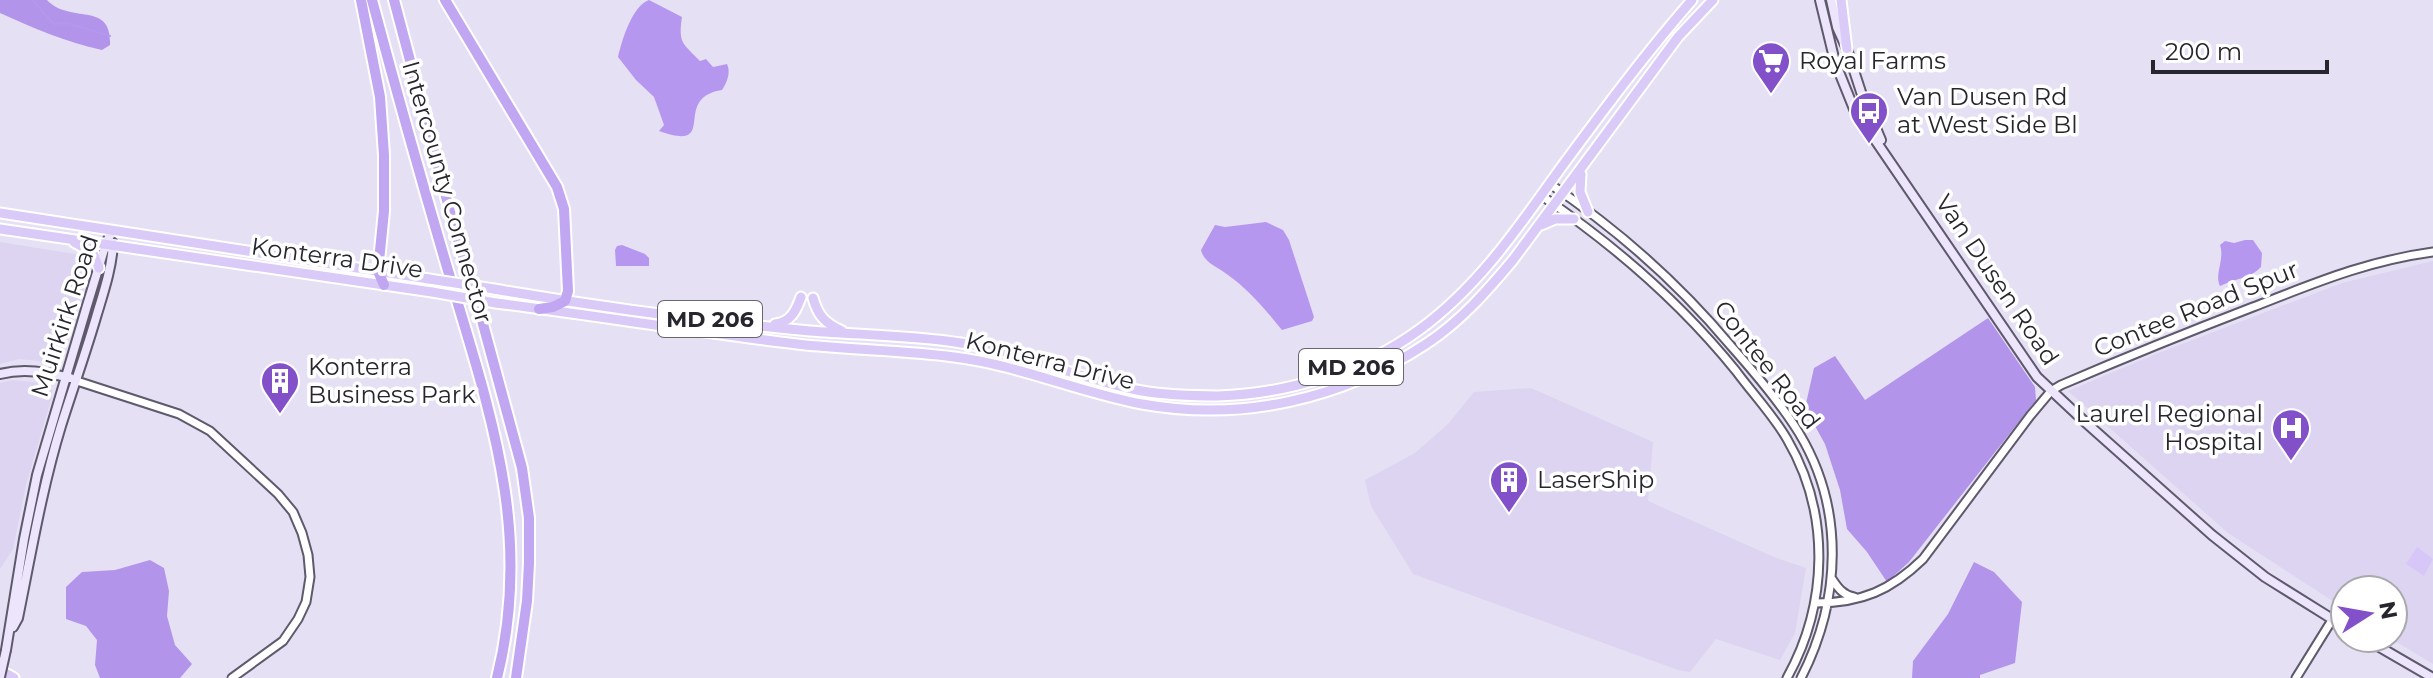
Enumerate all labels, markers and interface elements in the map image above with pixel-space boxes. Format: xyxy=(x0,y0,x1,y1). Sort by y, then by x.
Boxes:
scale bar xyxy=(2153,24,2327,74)
text: 200 m xyxy=(2165,37,2242,66)
supermarket icon: Royal Farms xyxy=(1750,40,1792,95)
place label: Royal Farms xyxy=(1799,46,1946,75)
street label: Intercounty Connector xyxy=(396,57,499,326)
place label: Van Dusen Rd at West Side Bl xyxy=(1897,82,2078,139)
bus stop icon: Van Dusen Rd at West Side Bl xyxy=(1848,90,1890,145)
street label: Van Dusen Road xyxy=(1930,189,2065,371)
street label: Muirkirk Road xyxy=(25,231,104,400)
street label: Konterra Drive xyxy=(249,231,425,284)
street label: Contee Road Spur xyxy=(2089,254,2302,363)
street label: Contee Road xyxy=(1708,295,1827,435)
road number: MD 206 xyxy=(658,301,762,337)
street label: Konterra Drive xyxy=(963,326,1138,396)
road number: MD 206 xyxy=(1299,349,1403,385)
place label: Konterra Business Park xyxy=(308,352,476,409)
building icon: Konterra Business Park xyxy=(259,360,301,415)
place label: Laurel Regional Hospital xyxy=(2075,399,2263,456)
hospital icon: Laurel Regional Hospital xyxy=(2270,407,2312,462)
building icon: LaserShip xyxy=(1488,459,1530,514)
place label: LaserShip xyxy=(1537,465,1654,494)
north arrow xyxy=(2329,574,2409,654)
text: N xyxy=(2373,599,2403,622)

